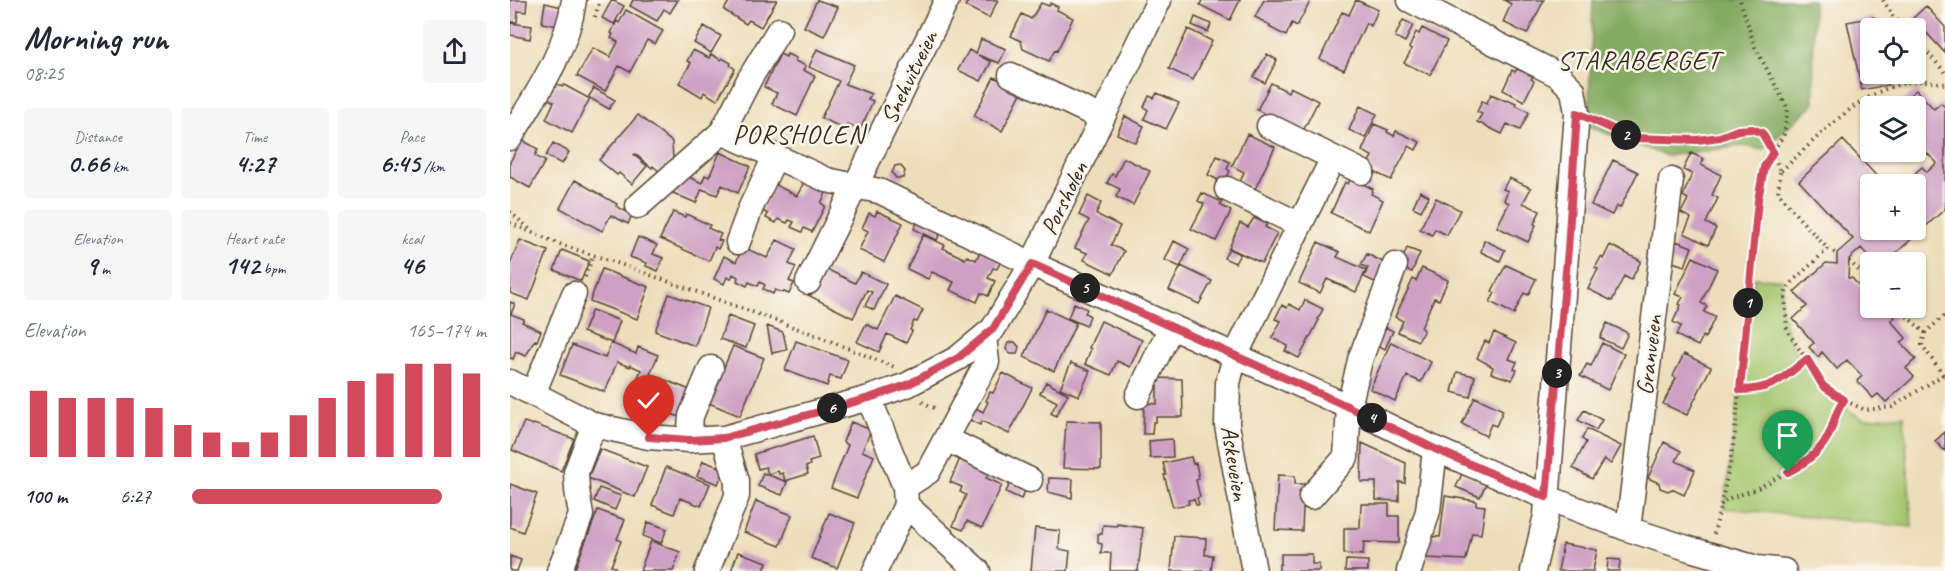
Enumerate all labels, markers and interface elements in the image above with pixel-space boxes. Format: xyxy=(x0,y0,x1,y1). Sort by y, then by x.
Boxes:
text: Morning run xyxy=(24,17,168,59)
map controls xyxy=(1860,18,1926,318)
button: locate xyxy=(1860,18,1926,84)
button: share xyxy=(423,20,486,83)
street label: Snehvitveien xyxy=(874,24,945,128)
district label: STARABERGET xyxy=(1557,43,1725,77)
text: 08:25 xyxy=(24,61,64,86)
button: layers xyxy=(1860,96,1926,162)
district label: PORSHOLEN xyxy=(733,118,868,151)
pin: 2 xyxy=(1611,120,1641,150)
text: 2 xyxy=(1622,125,1630,145)
text: Distance xyxy=(74,127,122,147)
text: Time xyxy=(243,127,267,147)
text: Pace xyxy=(400,127,424,147)
text: 0.66 xyxy=(68,147,109,180)
text: 4:27 xyxy=(235,147,275,180)
text: 6:45 xyxy=(379,147,420,180)
street label: Porsholen xyxy=(1033,156,1095,240)
text: km xyxy=(109,157,128,177)
text: /km xyxy=(420,157,445,177)
button: + xyxy=(1860,174,1926,240)
text: Elevation xyxy=(73,229,123,249)
text: Heart rate xyxy=(226,229,284,249)
text: kcal xyxy=(401,229,423,249)
text: 9 xyxy=(86,249,97,282)
text: 142 xyxy=(225,249,260,282)
text: 46 xyxy=(400,249,424,282)
button: − xyxy=(1860,252,1926,318)
text: m xyxy=(97,259,110,279)
text: bpm xyxy=(260,259,285,279)
pin: 5 xyxy=(1070,273,1100,303)
text: 5 xyxy=(1082,278,1088,298)
pin: 1 xyxy=(1733,288,1763,318)
text: 1 xyxy=(1744,293,1752,313)
street label: Granveien xyxy=(1629,312,1669,397)
text: Elevation xyxy=(24,318,86,343)
text: 165–174 m xyxy=(407,318,486,343)
pin: 3 xyxy=(1542,358,1572,388)
text: 3 xyxy=(1553,363,1561,383)
pin xyxy=(623,375,674,437)
icon: check xyxy=(632,384,665,417)
pin: 6 xyxy=(817,393,847,423)
text: 6 xyxy=(828,398,836,418)
pin: 4 xyxy=(1357,403,1387,433)
text: 4 xyxy=(1368,408,1376,428)
pin xyxy=(1762,410,1813,472)
icon: arrive xyxy=(1771,419,1804,452)
street label: Askeveien xyxy=(1214,423,1256,504)
text: 100 m xyxy=(24,484,67,509)
text: 6:27 xyxy=(120,484,151,509)

